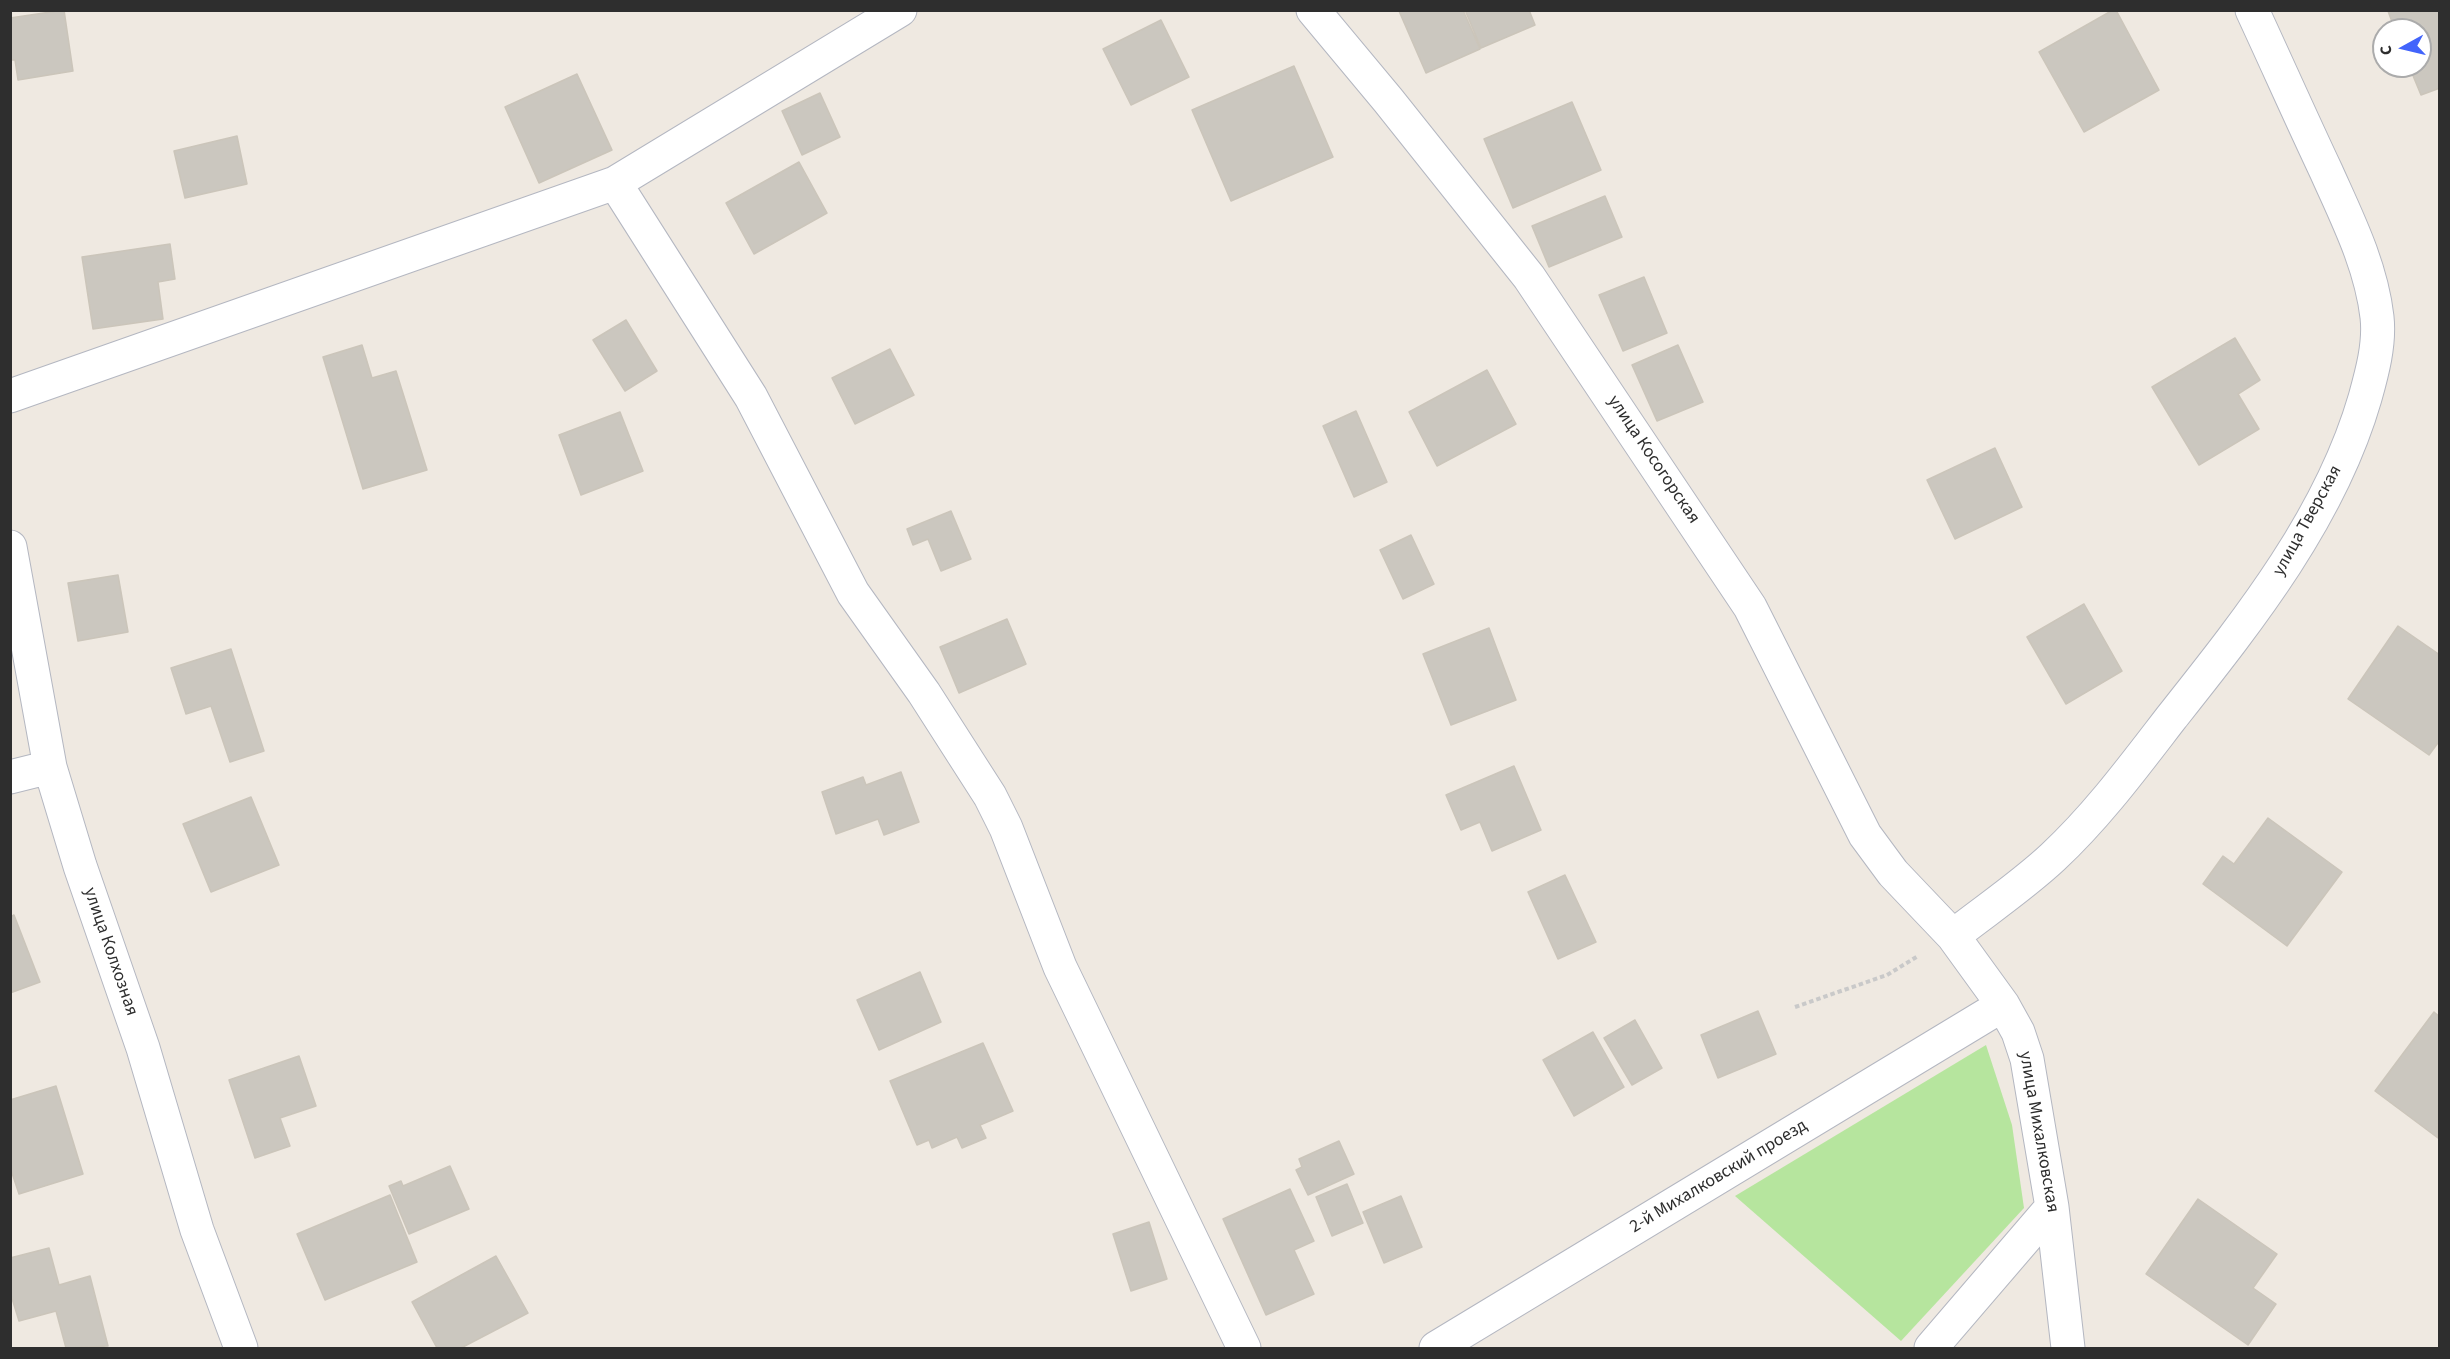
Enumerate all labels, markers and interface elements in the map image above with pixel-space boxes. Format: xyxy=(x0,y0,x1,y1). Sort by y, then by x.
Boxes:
north arrow xyxy=(2372,18,2432,78)
text: С xyxy=(2375,44,2398,56)
street label: улица Косогорская xyxy=(1602,392,1704,528)
street label: улица Тверская xyxy=(2269,462,2347,580)
street label: улица Колхозная xyxy=(78,885,142,1019)
street label: улица Михалковская xyxy=(2013,1050,2063,1214)
street label: 2-й Михалковский проезд xyxy=(1626,1115,1812,1239)

